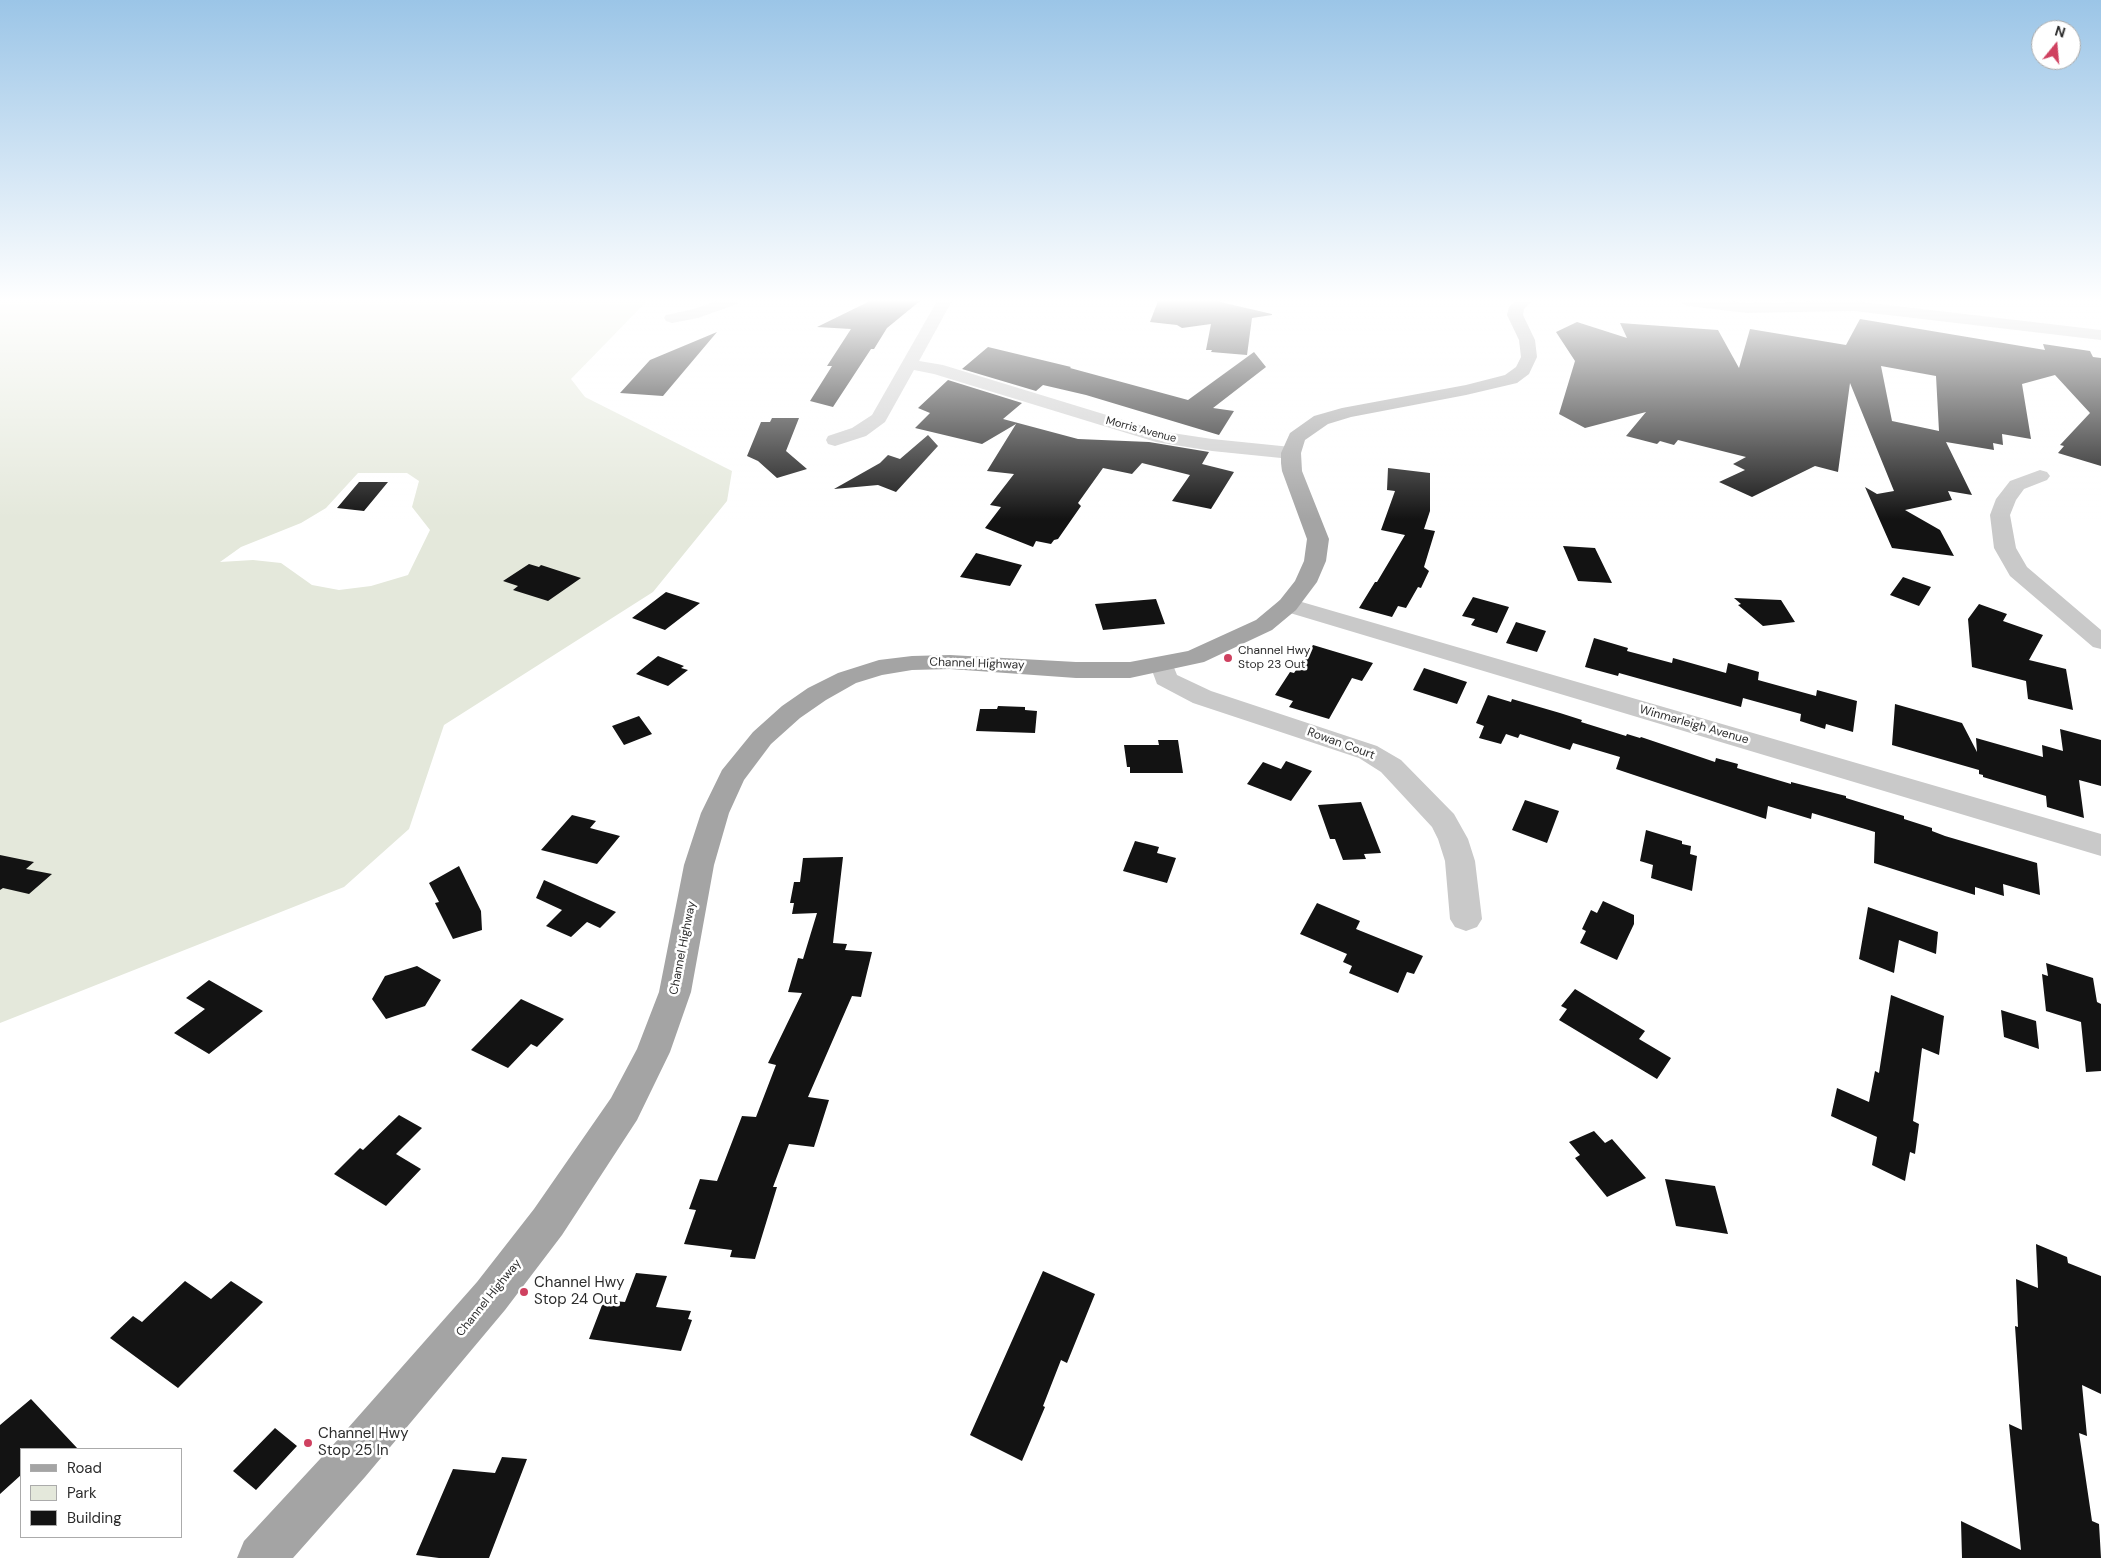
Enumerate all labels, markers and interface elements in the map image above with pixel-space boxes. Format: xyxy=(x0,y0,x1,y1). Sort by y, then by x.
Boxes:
north arrow xyxy=(2031,20,2081,70)
text: N xyxy=(2053,22,2068,42)
street label: Morris Avenue xyxy=(1104,414,1178,446)
place label: Channel Hwy Stop 23 Out xyxy=(1238,644,1310,672)
marker: Channel Hwy Stop 23 Out xyxy=(1222,652,1234,664)
street label: Channel Highway xyxy=(929,655,1025,673)
street label: Winmarleigh Avenue xyxy=(1638,703,1750,747)
street label: Rowan Court xyxy=(1305,725,1377,763)
street label: Channel Highway xyxy=(667,900,699,996)
street label: Channel Highway xyxy=(453,1257,525,1339)
place label: Channel Hwy Stop 24 Out xyxy=(534,1274,625,1309)
marker: Channel Hwy Stop 24 Out xyxy=(518,1286,530,1298)
place label: Channel Hwy Stop 25 In xyxy=(318,1425,409,1460)
marker: Channel Hwy Stop 25 In xyxy=(302,1437,314,1449)
legend xyxy=(20,1448,182,1538)
text: Road xyxy=(67,1458,102,1478)
text: Park xyxy=(67,1483,97,1503)
text: Building xyxy=(67,1508,122,1528)

